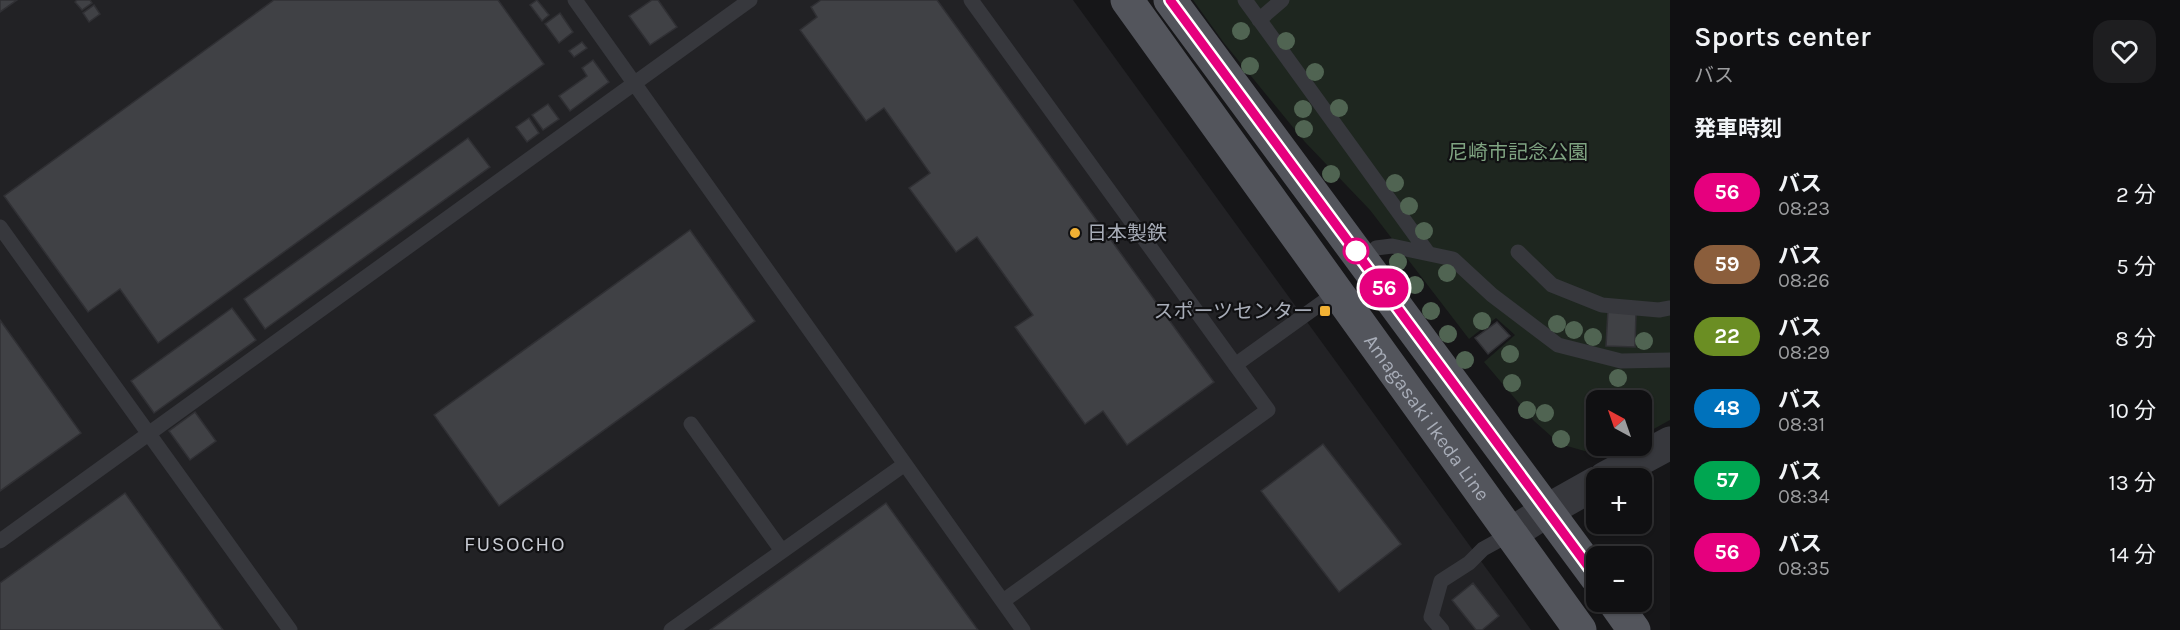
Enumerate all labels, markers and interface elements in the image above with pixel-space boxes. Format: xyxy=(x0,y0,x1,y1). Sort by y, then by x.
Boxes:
text: Sports center xyxy=(1694,20,1871,53)
button: heart xyxy=(2093,20,2156,83)
text: バス xyxy=(1694,64,1734,87)
text: 発車時刻 xyxy=(1694,116,1782,142)
park label: 尼崎市記念公園 xyxy=(1448,141,1588,164)
text: バス xyxy=(1778,171,1822,197)
text: 56 xyxy=(1715,180,1739,204)
text: 2 分 xyxy=(2116,182,2156,208)
text: 08:23 xyxy=(1778,197,1830,220)
place label: 日本製鉄 xyxy=(1087,222,1167,245)
marker: 日本製鉄 xyxy=(1068,226,1082,240)
unlabelled marker xyxy=(1343,238,1369,264)
text: バス xyxy=(1778,243,1822,269)
text: 59 xyxy=(1714,252,1740,276)
text: 5 分 xyxy=(2116,254,2156,280)
line badge: 56 xyxy=(1357,268,1411,308)
text: 08:26 xyxy=(1778,269,1830,292)
text: 56 xyxy=(1372,276,1396,300)
place label: スポーツセンター xyxy=(1153,300,1313,323)
marker: スポーツセンター xyxy=(1318,304,1332,318)
text: バス xyxy=(1778,315,1822,341)
text: 22 xyxy=(1714,324,1740,348)
text: 8 分 xyxy=(2115,326,2156,352)
street label: Amagasaki Ikeda Line xyxy=(1359,330,1495,505)
text: 08:29 xyxy=(1778,341,1830,364)
text: バス xyxy=(1778,387,1822,413)
north arrow xyxy=(1586,390,1652,456)
map controls xyxy=(1586,390,1652,612)
text: 48 xyxy=(1714,396,1740,420)
text: 10 分 xyxy=(2108,398,2156,424)
text: 08:31 xyxy=(1778,413,1825,436)
text: バス xyxy=(1778,459,1822,485)
button: + xyxy=(1586,468,1652,534)
text: 57 xyxy=(1716,468,1738,492)
text: 13 分 xyxy=(2109,470,2156,496)
text: 08:34 xyxy=(1778,485,1830,508)
text: バス xyxy=(1778,531,1822,557)
district label: FUSOCHO xyxy=(464,532,566,556)
text: 56 xyxy=(1715,540,1739,564)
text: 14 分 xyxy=(2109,542,2156,568)
button: − xyxy=(1586,546,1652,612)
text: 08:35 xyxy=(1778,557,1830,580)

